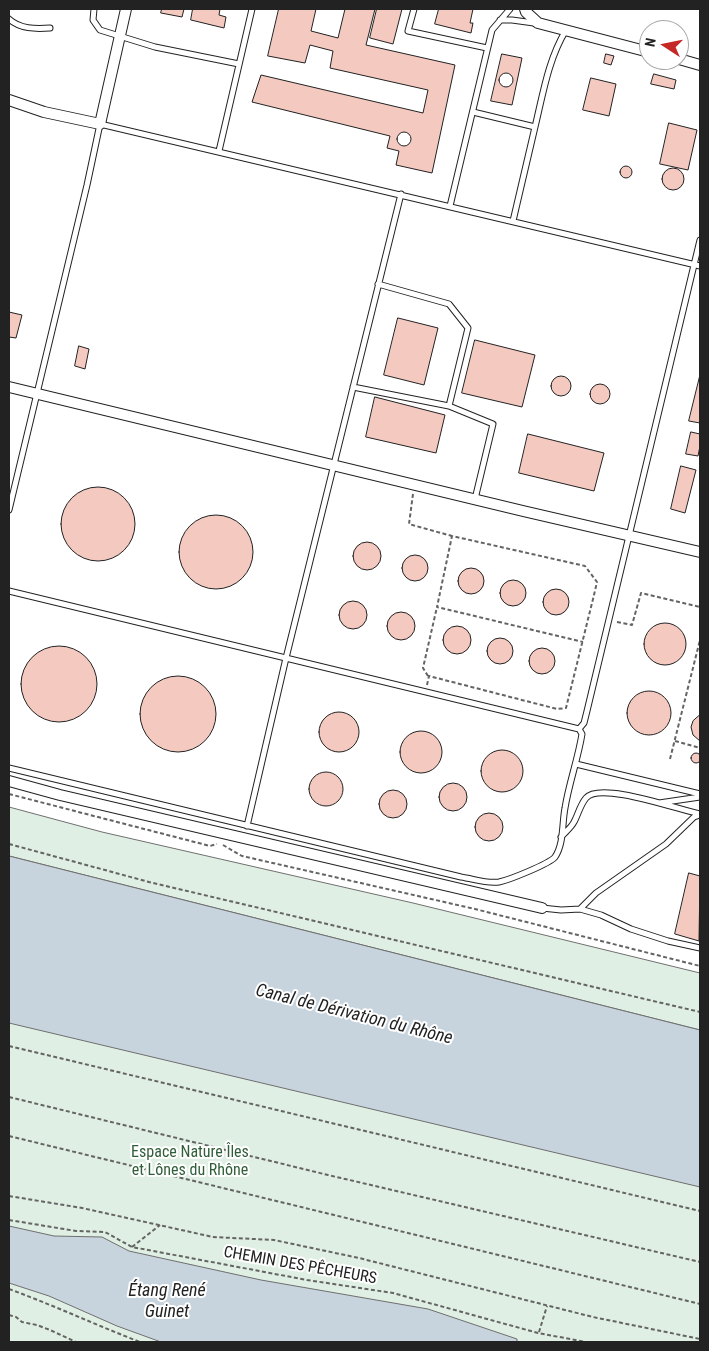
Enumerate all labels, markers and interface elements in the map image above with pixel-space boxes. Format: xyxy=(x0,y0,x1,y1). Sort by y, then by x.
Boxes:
north arrow xyxy=(639,20,689,70)
text: N xyxy=(642,37,659,48)
water label: Canal de Dérivation du Rhône xyxy=(253,980,455,1050)
park label: Espace Nature Îles et Lônes du Rhône xyxy=(131,1143,249,1181)
street label: CHEMIN DES PÊCHEURS xyxy=(222,1243,378,1289)
water label: Étang René Guinet xyxy=(128,1280,206,1322)

